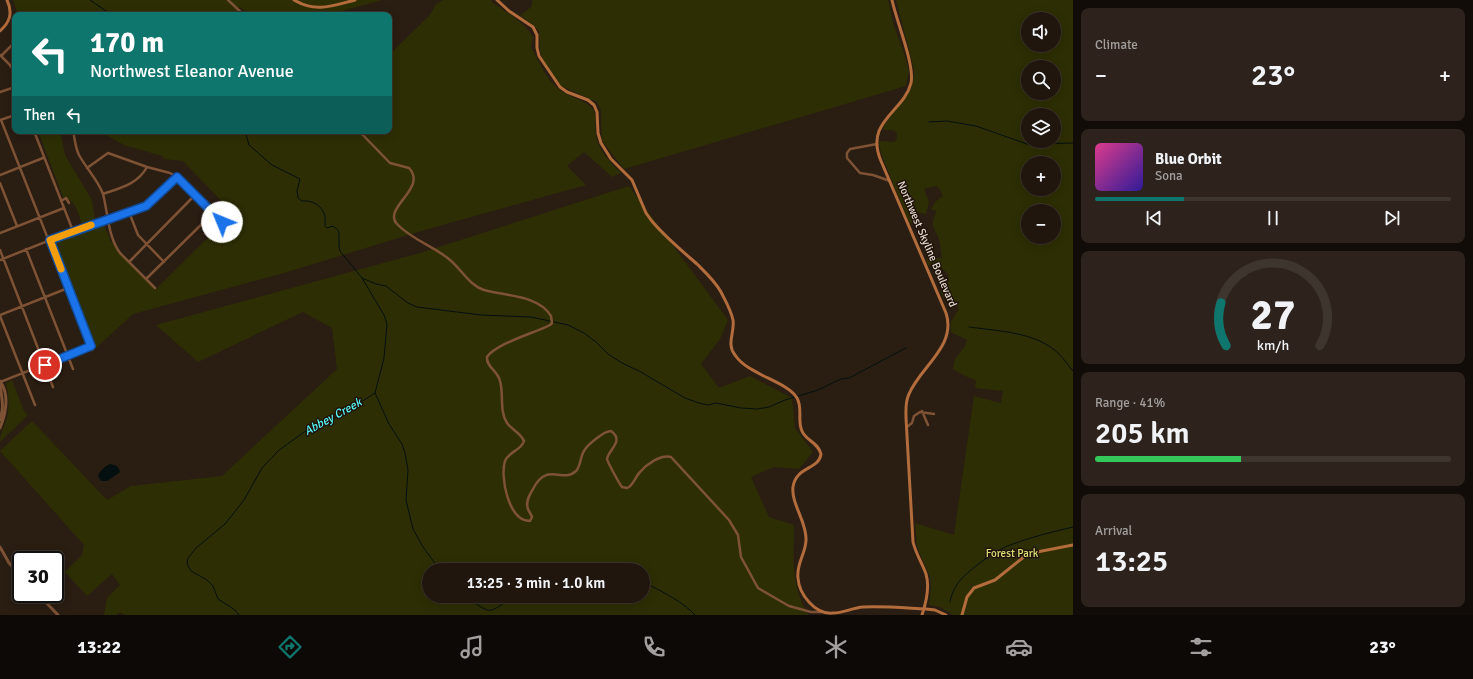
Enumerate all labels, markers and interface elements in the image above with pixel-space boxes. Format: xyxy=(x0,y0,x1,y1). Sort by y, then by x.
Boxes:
map controls xyxy=(1021,12,1061,244)
button: sound xyxy=(1021,12,1061,52)
text: 170 m xyxy=(90,26,164,60)
icon: left xyxy=(24,28,76,80)
text: Climate xyxy=(1095,37,1138,53)
text: 23° xyxy=(1251,57,1295,94)
text: Northwest Eleanor Avenue xyxy=(90,60,294,82)
button: search xyxy=(1021,60,1061,100)
text: − xyxy=(1095,62,1107,89)
text: + xyxy=(1439,62,1451,89)
icon: left xyxy=(63,104,85,126)
text: Then xyxy=(24,106,55,124)
button: layers xyxy=(1021,108,1061,148)
text: Blue Orbit xyxy=(1155,150,1222,168)
button: + xyxy=(1021,156,1061,196)
text: Sona xyxy=(1155,168,1183,184)
street label: Northwest Skyline Boulevard xyxy=(895,179,960,309)
position arrow xyxy=(201,201,243,243)
button: − xyxy=(1021,204,1061,244)
icon: previous xyxy=(1143,207,1165,229)
icon: pause xyxy=(1262,207,1284,229)
icon: next xyxy=(1381,207,1403,229)
text: 27 xyxy=(1251,289,1295,340)
text: km/h xyxy=(1257,336,1289,353)
pin xyxy=(28,348,62,382)
icon: arrive xyxy=(34,354,56,376)
water label: Abbey Creek xyxy=(302,395,365,439)
text: Range · 41% xyxy=(1095,395,1165,411)
text: 205 km xyxy=(1095,415,1190,452)
text: Arrival xyxy=(1095,523,1132,539)
text: 13:25 xyxy=(1095,543,1168,580)
park label: Forest Park xyxy=(986,547,1039,560)
speed limit sign: 30 xyxy=(12,551,64,603)
text: 13:25 · 3 min · 1.0 km xyxy=(467,574,605,592)
icon: directions xyxy=(276,633,304,661)
icon: music xyxy=(458,633,486,661)
icon: phone xyxy=(640,633,668,661)
icon: climate xyxy=(822,633,850,661)
icon: car xyxy=(1005,633,1033,661)
icon: filters xyxy=(1187,633,1215,661)
text: 13:22 xyxy=(77,636,121,658)
text: 23° xyxy=(1369,636,1396,658)

